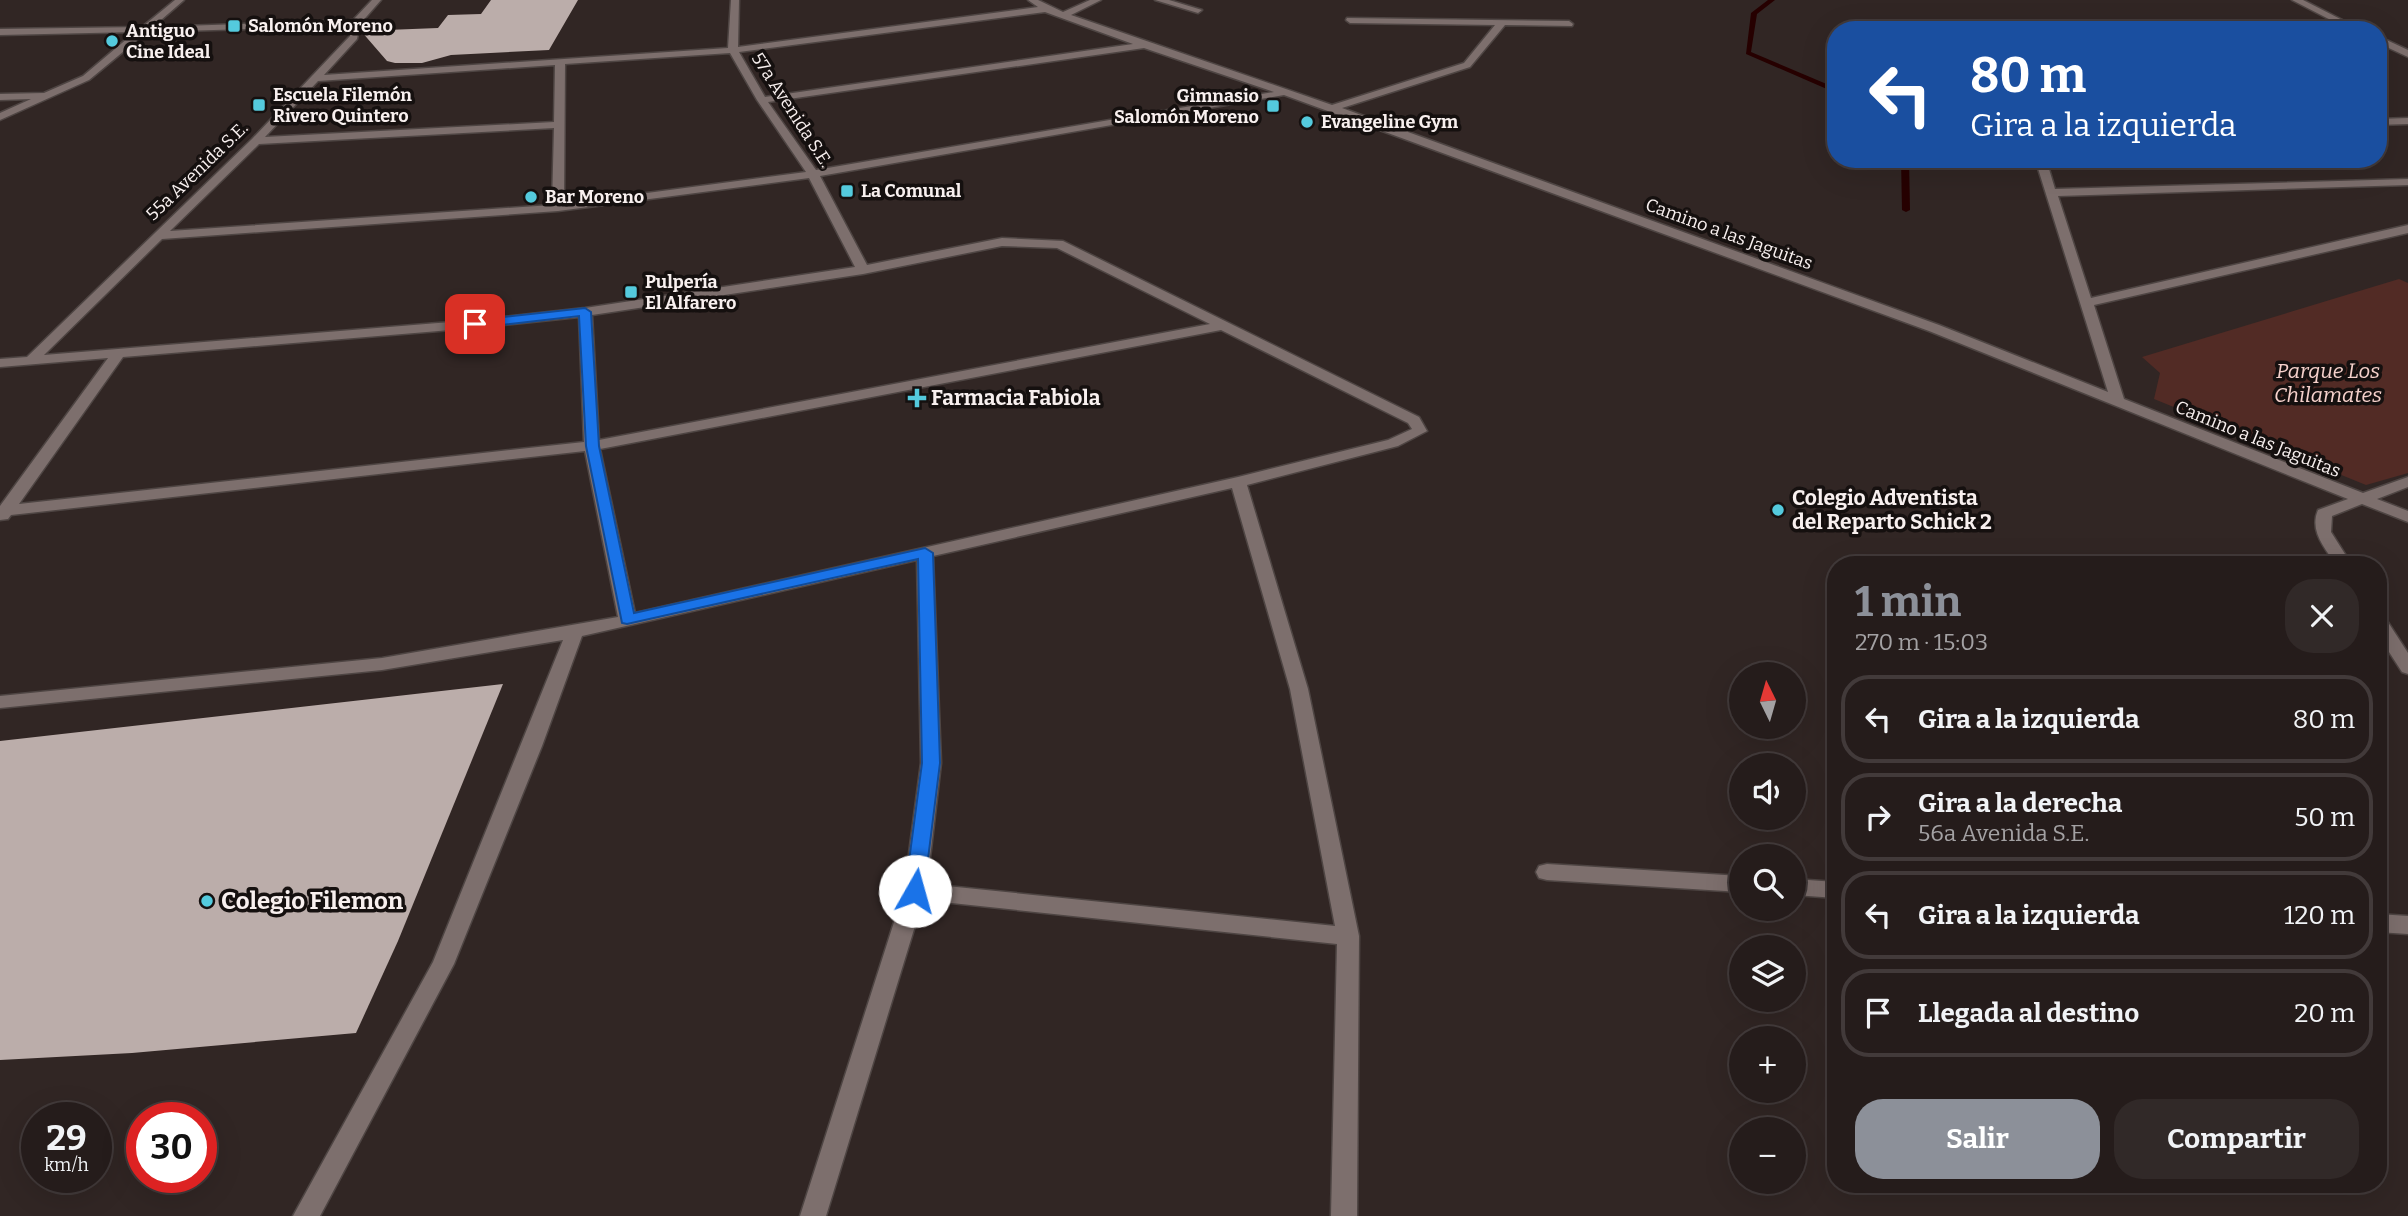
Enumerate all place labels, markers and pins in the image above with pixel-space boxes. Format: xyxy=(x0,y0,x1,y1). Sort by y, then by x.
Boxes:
place label: Salomón Moreno xyxy=(248,15,393,37)
marker: Salomón Moreno xyxy=(226,18,242,34)
place label: Antiguo Cine Ideal xyxy=(126,20,211,63)
marker: Antiguo Cine Ideal xyxy=(104,33,120,49)
place label: Escuela Filemón Rivero Quintero xyxy=(273,84,412,127)
place label: Gimnasio Salomón Moreno xyxy=(1114,85,1259,128)
marker: Escuela Filemón Rivero Quintero xyxy=(251,97,267,113)
marker: Gimnasio Salomón Moreno xyxy=(1265,98,1281,114)
place label: Evangeline Gym xyxy=(1321,111,1458,133)
marker: Evangeline Gym xyxy=(1299,114,1315,130)
place label: La Comunal xyxy=(861,180,962,202)
marker: La Comunal xyxy=(839,183,855,199)
place label: Bar Moreno xyxy=(545,186,644,208)
marker: Bar Moreno xyxy=(523,189,539,205)
place label: Pulpería El Alfarero xyxy=(645,271,736,314)
marker: Pulpería El Alfarero xyxy=(623,284,639,300)
pin xyxy=(445,294,505,354)
place label: Farmacia Fabiola xyxy=(931,385,1101,411)
marker: Farmacia Fabiola xyxy=(909,390,925,406)
place label: Colegio Adventista del Reparto Schick 2 xyxy=(1792,485,1992,535)
marker: Colegio Adventista del Reparto Schick 2 xyxy=(1770,502,1786,518)
place label: Colegio Filemon xyxy=(221,887,404,915)
marker: Colegio Filemon xyxy=(199,893,215,909)

